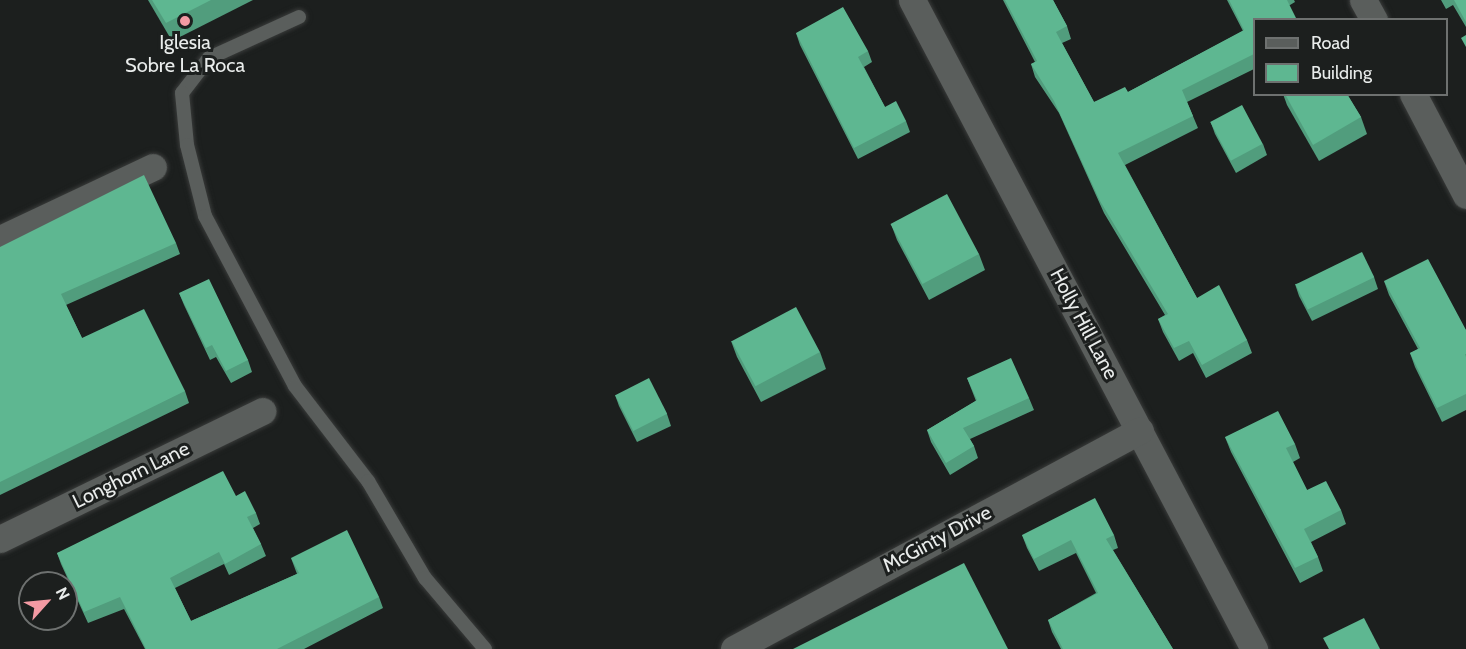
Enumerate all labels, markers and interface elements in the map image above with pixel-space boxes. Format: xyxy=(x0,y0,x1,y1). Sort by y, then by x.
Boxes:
marker: Iglesia Sobre La Roca xyxy=(178,14,192,28)
legend xyxy=(1253,18,1448,96)
place label: Iglesia Sobre La Roca xyxy=(125,30,245,77)
text: Road xyxy=(1311,32,1350,54)
text: Building xyxy=(1311,62,1372,84)
street label: Holly Hill Lane xyxy=(1045,265,1123,383)
street label: Longhorn Lane xyxy=(69,436,193,514)
street label: McGinty Drive xyxy=(879,500,995,578)
north arrow xyxy=(18,571,78,631)
text: N xyxy=(52,584,74,603)

